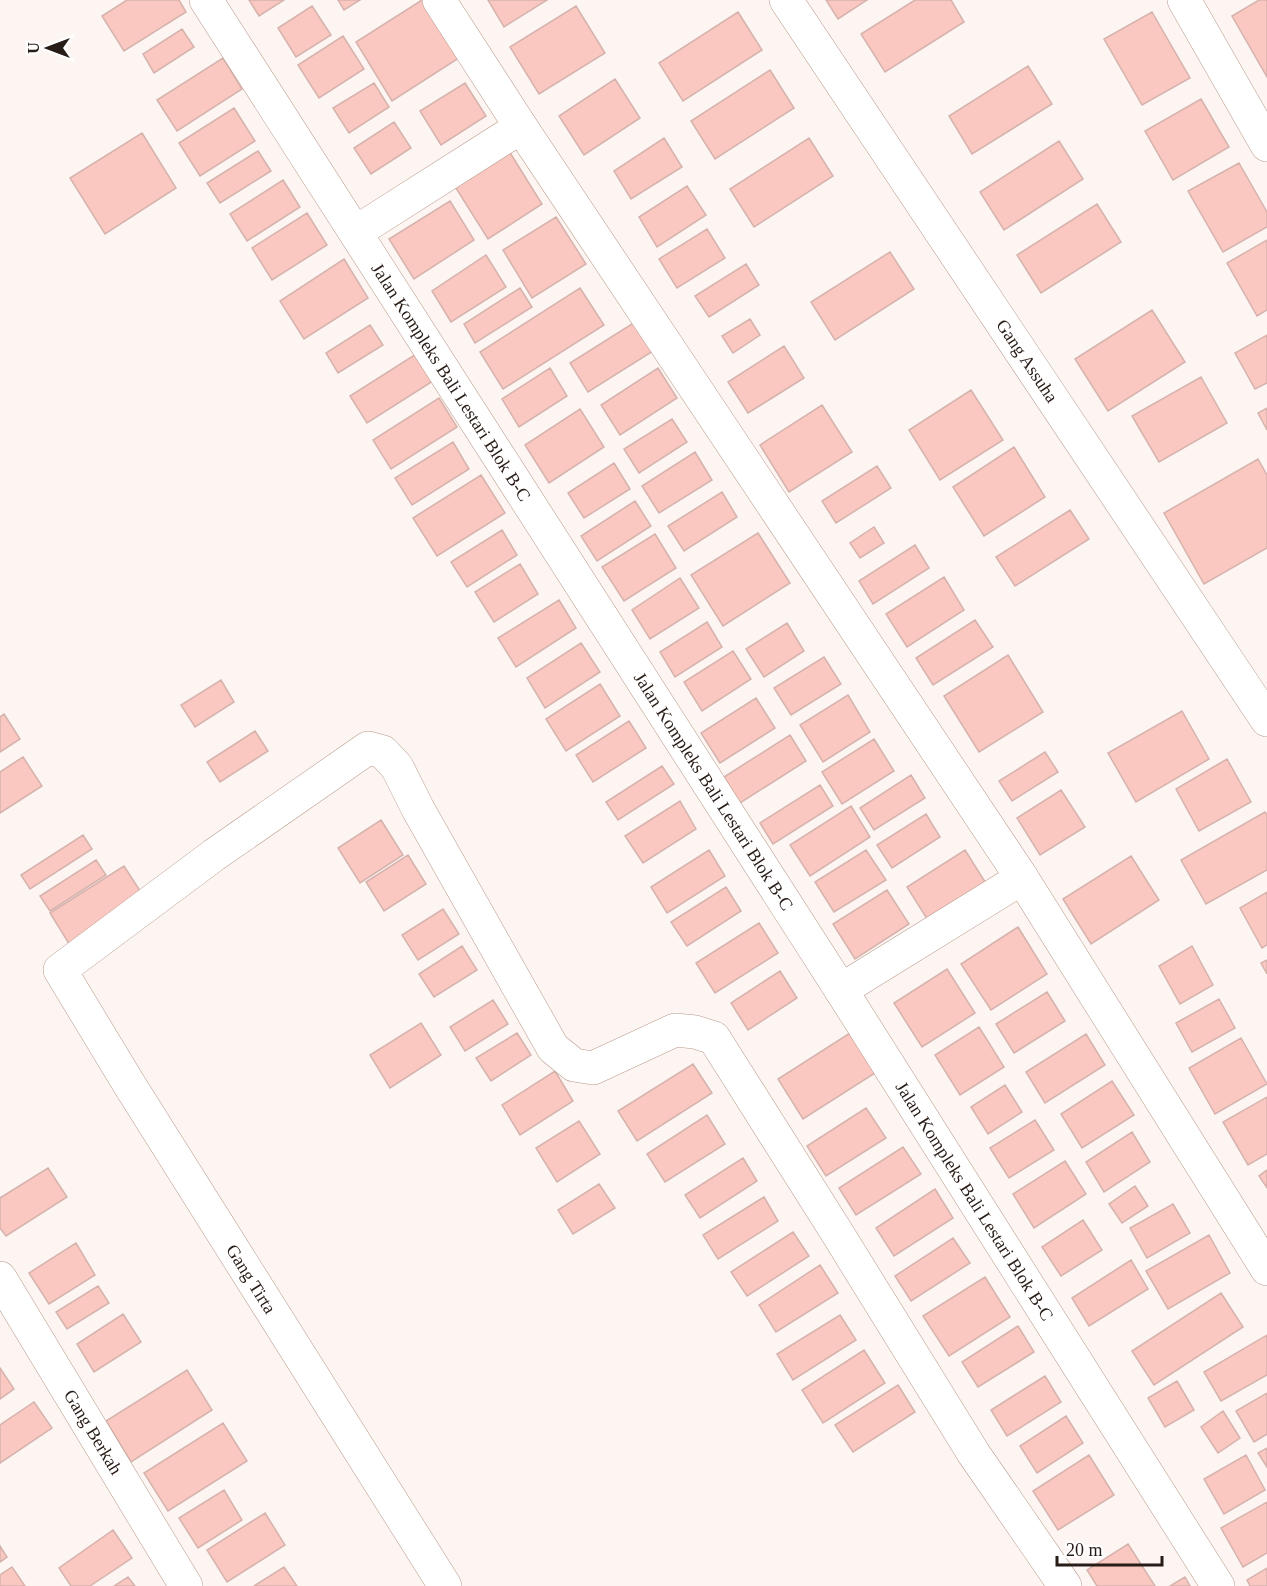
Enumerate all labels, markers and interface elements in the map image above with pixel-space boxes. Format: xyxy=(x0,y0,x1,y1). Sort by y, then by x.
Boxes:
north arrow xyxy=(18,18,78,78)
text: U xyxy=(25,42,42,54)
street label: Jalan Kompleks Bali Lestari Blok B-C xyxy=(367,259,535,505)
street label: Gang Assuha xyxy=(992,316,1062,406)
street label: Jalan Kompleks Bali Lestari Blok B-C xyxy=(630,669,797,914)
street label: Jalan Kompleks Bali Lestari Blok B-C xyxy=(892,1078,1058,1324)
street label: Gang Tirta xyxy=(222,1241,280,1317)
street label: Gang Berkah xyxy=(60,1386,126,1478)
scale bar xyxy=(1057,1529,1162,1567)
text: 20 m xyxy=(1066,1540,1103,1560)

